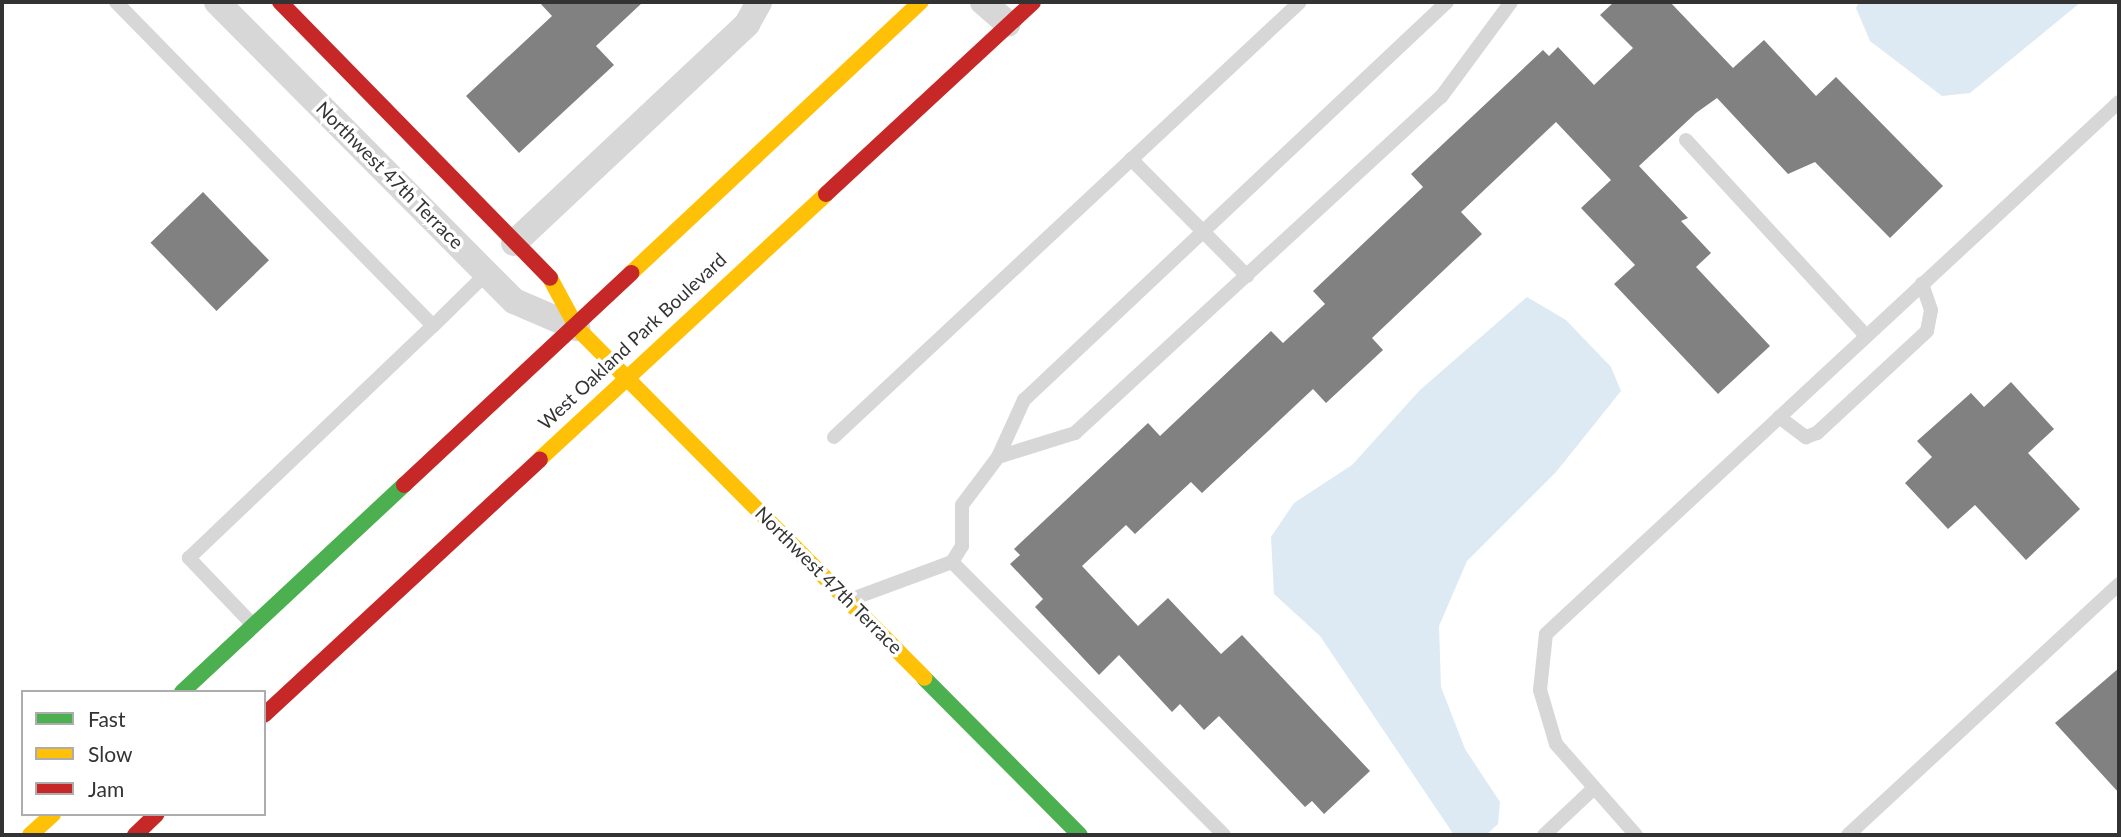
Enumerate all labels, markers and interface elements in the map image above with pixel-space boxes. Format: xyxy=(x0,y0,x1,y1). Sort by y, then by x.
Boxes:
street label: Northwest 47th Terrace xyxy=(311,96,469,254)
street label: West Oakland Park Boulevard xyxy=(533,248,731,434)
street label: Northwest 47th Terrace xyxy=(750,501,908,659)
legend xyxy=(21,690,266,816)
text: Fast xyxy=(88,706,125,731)
text: Slow xyxy=(88,741,132,766)
text: Jam xyxy=(88,776,124,801)

